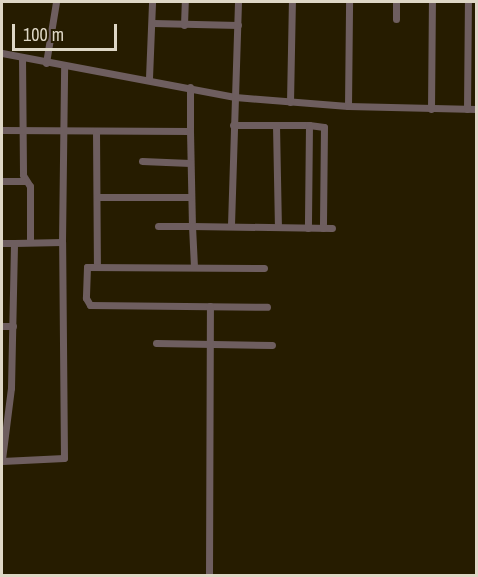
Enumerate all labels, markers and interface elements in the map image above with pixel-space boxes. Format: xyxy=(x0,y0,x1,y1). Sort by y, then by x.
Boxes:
scale bar xyxy=(15,12,120,50)
text: 100 m xyxy=(23,22,64,47)

